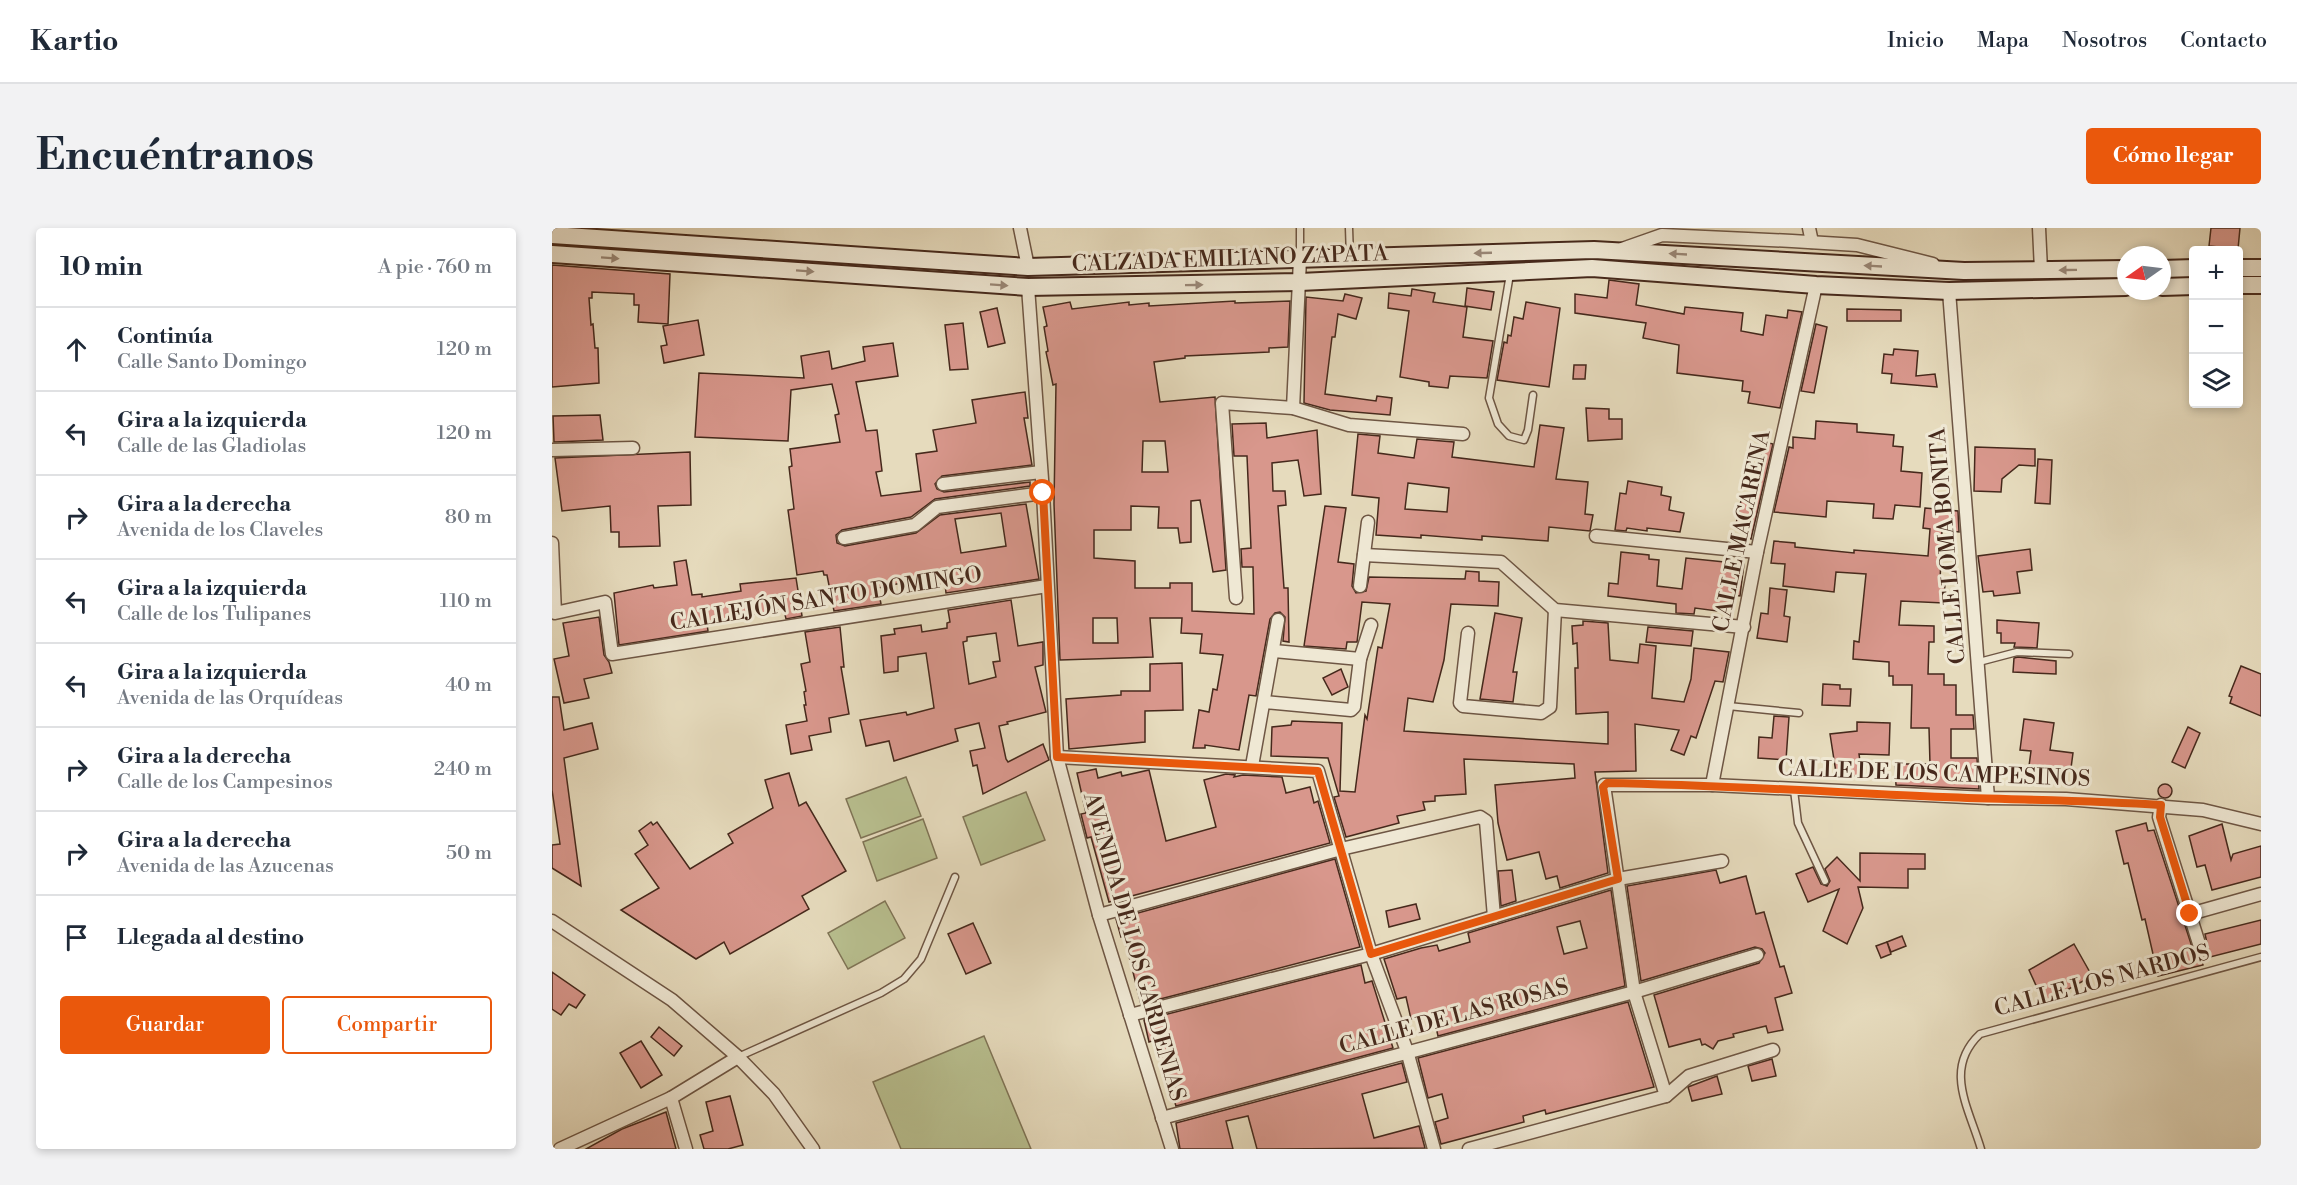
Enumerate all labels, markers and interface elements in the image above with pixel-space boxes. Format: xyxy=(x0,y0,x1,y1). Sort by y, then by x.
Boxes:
text: Kartio xyxy=(30,24,119,59)
text: Inicio xyxy=(1887,28,1944,54)
text: Mapa xyxy=(1977,28,2029,54)
text: Nosotros xyxy=(2062,28,2147,54)
text: Contacto xyxy=(2180,28,2267,54)
button: Cómo llegar xyxy=(2086,128,2261,184)
text: Encuéntranos xyxy=(36,130,314,183)
street label: CALZADA EMILIANO ZAPATA xyxy=(1071,240,1390,278)
north arrow xyxy=(2117,246,2171,300)
map controls xyxy=(2189,246,2243,408)
button: + xyxy=(2189,246,2243,300)
one-way arrow xyxy=(1474,249,1493,258)
one-way arrow xyxy=(1668,250,1687,259)
text: 10 min xyxy=(60,251,143,283)
one-way arrow xyxy=(601,253,620,262)
text: A pie · 760 m xyxy=(378,255,492,280)
one-way arrow xyxy=(1863,261,1882,270)
one-way arrow xyxy=(2058,265,2077,275)
one-way arrow xyxy=(795,266,814,275)
one-way arrow xyxy=(990,280,1009,290)
one-way arrow xyxy=(1185,280,1204,289)
button: − xyxy=(2189,300,2243,354)
text: Continúa xyxy=(117,323,213,350)
icon: ahead xyxy=(60,333,93,366)
text: 120 m xyxy=(437,337,492,362)
text: Calle Santo Domingo xyxy=(117,350,307,375)
button: layers xyxy=(2189,354,2243,408)
text: Gira a la izquierda xyxy=(117,407,307,434)
icon: left xyxy=(60,417,93,450)
text: 120 m xyxy=(437,421,492,446)
street label: CALLE LOMA BONITA xyxy=(1924,426,1972,665)
street label: CALLE MACARENA xyxy=(1707,427,1777,634)
text: Calle de las Gladiolas xyxy=(117,434,306,459)
route start xyxy=(1029,479,1055,505)
text: Gira a la derecha xyxy=(117,491,291,518)
icon: right xyxy=(60,501,93,534)
text: 80 m xyxy=(445,505,492,530)
text: Avenida de los Claveles xyxy=(117,518,323,543)
street label: CALLEJÓN SANTO DOMINGO xyxy=(668,559,984,637)
text: Gira a la izquierda xyxy=(117,575,307,602)
icon: left xyxy=(60,585,93,618)
text: 110 m xyxy=(440,589,492,614)
text: Calle de los Tulipanes xyxy=(117,602,311,627)
text: Gira a la izquierda xyxy=(117,659,307,686)
icon: left xyxy=(60,669,93,702)
text: 40 m xyxy=(445,673,492,698)
text: Avenida de las Orquídeas xyxy=(117,686,343,711)
text: Gira a la derecha xyxy=(117,743,291,770)
icon: right xyxy=(60,753,93,786)
street label: CALLE DE LOS CAMPESINOS xyxy=(1777,755,2091,793)
text: 240 m xyxy=(434,757,492,782)
text: Calle de los Campesinos xyxy=(117,770,333,795)
street label: AVENIDA DE LOS GARDENIAS xyxy=(1077,789,1191,1104)
text: Gira a la derecha xyxy=(117,827,291,854)
icon: right xyxy=(60,837,93,870)
text: 50 m xyxy=(446,841,492,866)
text: Avenida de las Azucenas xyxy=(117,854,334,879)
route end xyxy=(2176,900,2202,926)
icon: arrive xyxy=(60,921,93,954)
text: Llegada al destino xyxy=(117,924,304,951)
street label: CALLE LOS NARDOS xyxy=(1991,939,2213,1023)
street label: CALLE DE LAS ROSAS xyxy=(1336,973,1572,1061)
button: Guardar xyxy=(60,996,270,1054)
button: Compartir xyxy=(282,996,492,1054)

